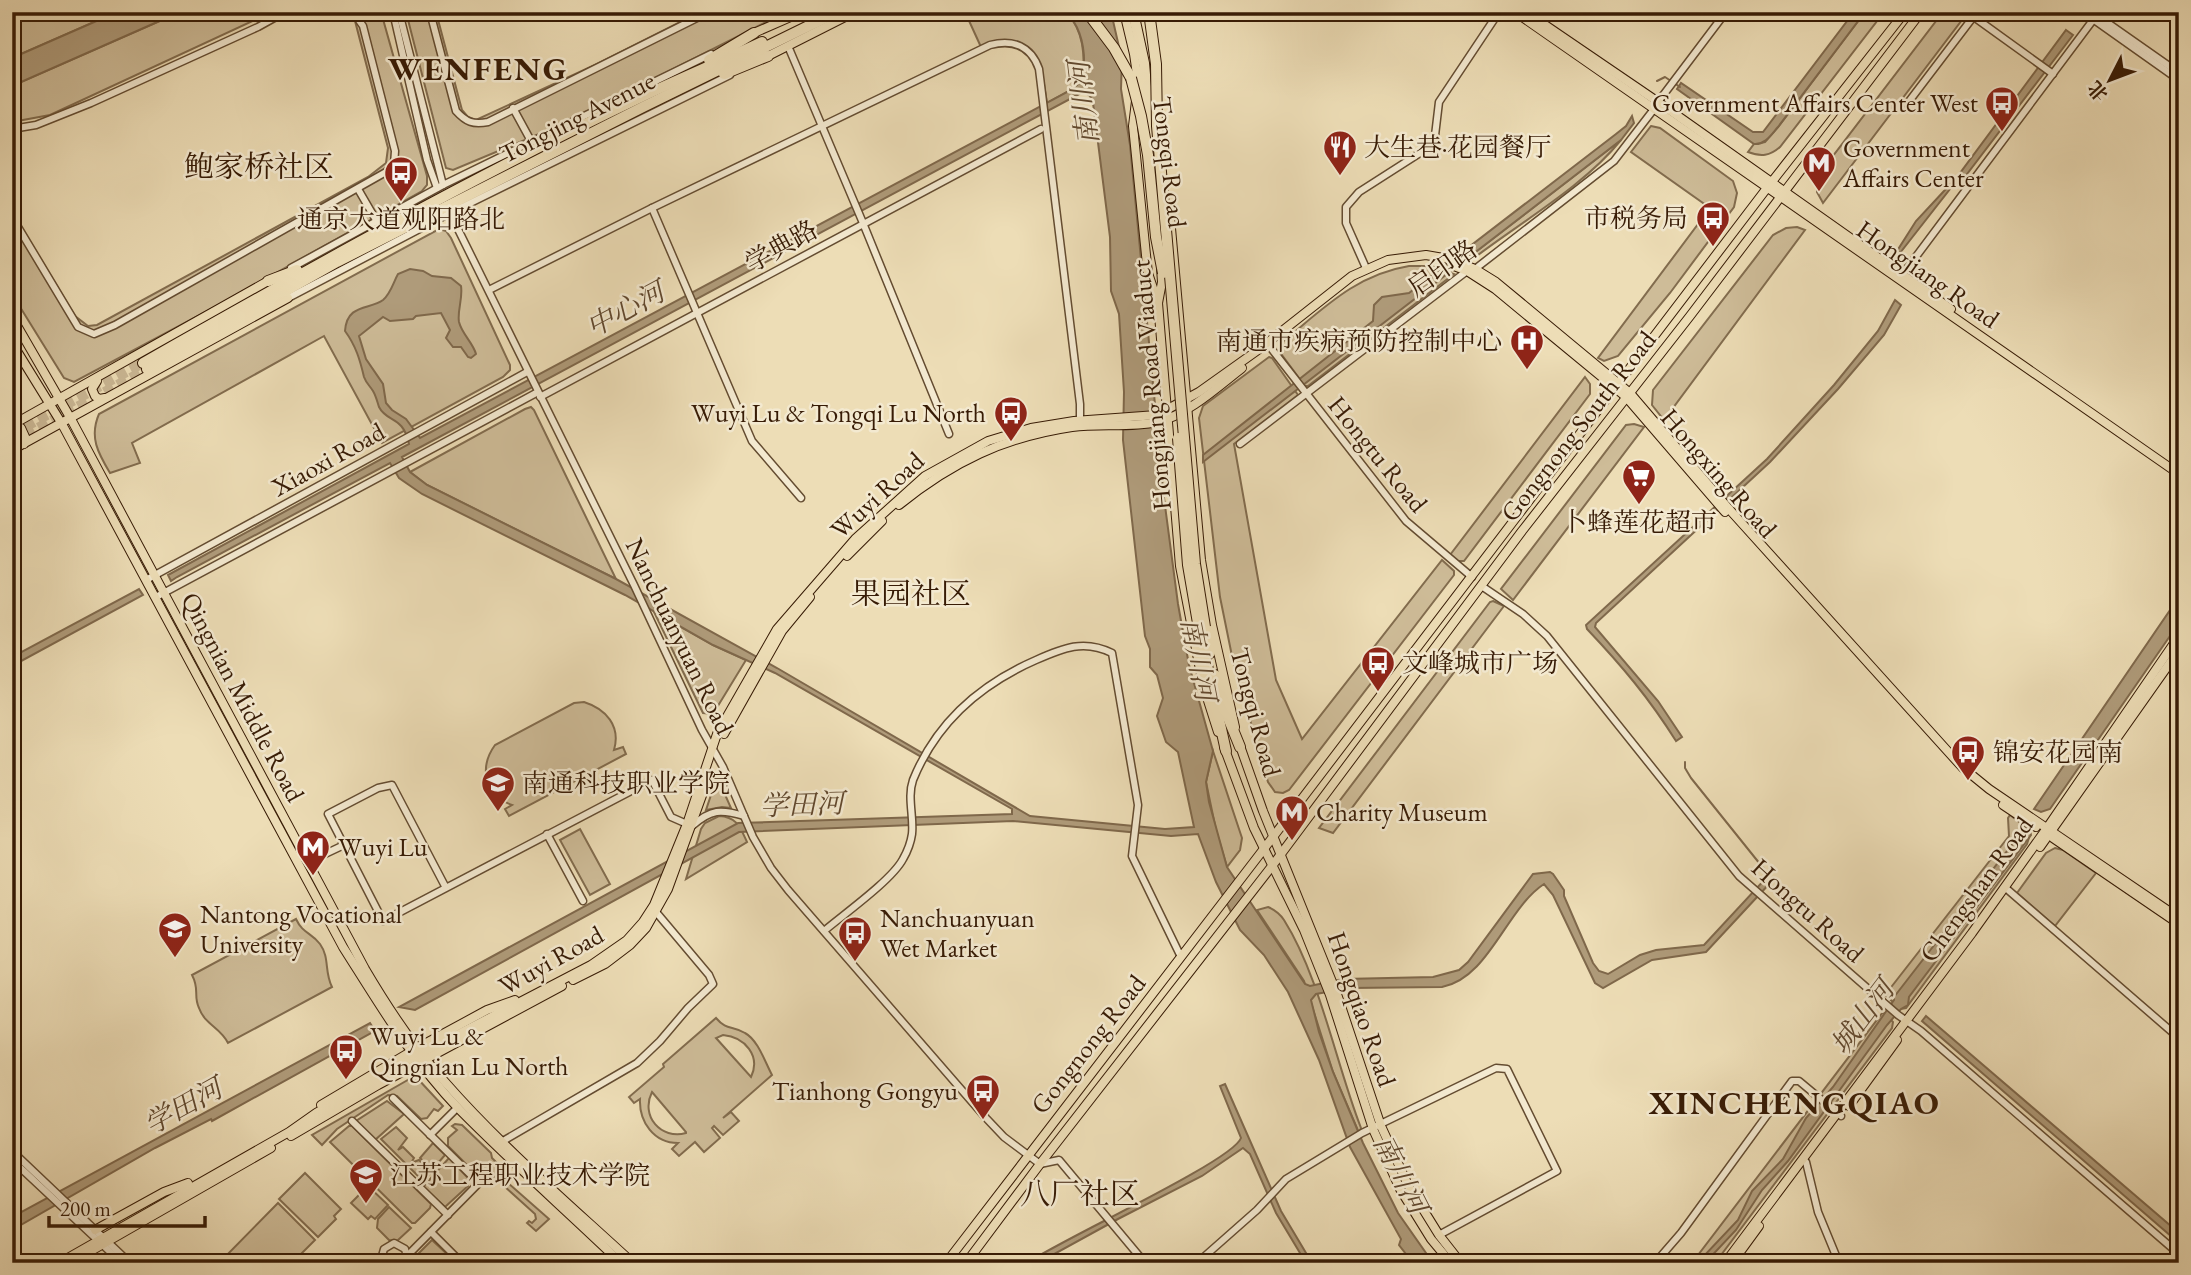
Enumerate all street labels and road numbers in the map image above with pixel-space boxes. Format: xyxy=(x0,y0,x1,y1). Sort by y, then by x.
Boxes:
street label: Tongjing Avenue xyxy=(493,63,661,171)
street label: Tongqi Road xyxy=(1145,94,1195,230)
street label: 学典路 xyxy=(739,212,823,280)
street label: Hongjiang Road xyxy=(1850,212,2007,336)
street label: 启印路 xyxy=(1400,232,1484,304)
street label: Hongjiang Road Viaduct xyxy=(1123,258,1179,512)
street label: Gongnong South Road xyxy=(1493,323,1664,528)
street label: Hongtu Road xyxy=(1321,389,1436,520)
street label: Hongxing Road xyxy=(1653,401,1785,546)
street label: Xiaoxi Road xyxy=(265,414,391,504)
street label: Wuyi Road xyxy=(823,443,932,546)
street label: Nanchuanyuan Road xyxy=(618,532,743,740)
street label: Qingnian Middle Road xyxy=(173,586,313,808)
street label: Tongqi Road xyxy=(1222,644,1290,781)
street label: Chengshan Road xyxy=(1912,809,2041,969)
street label: Hongtu Road xyxy=(1744,850,1872,970)
street label: Wuyi Road xyxy=(493,917,610,1003)
street label: Hongqiao Road xyxy=(1320,927,1405,1092)
street label: Gongnong Road xyxy=(1023,967,1154,1121)

